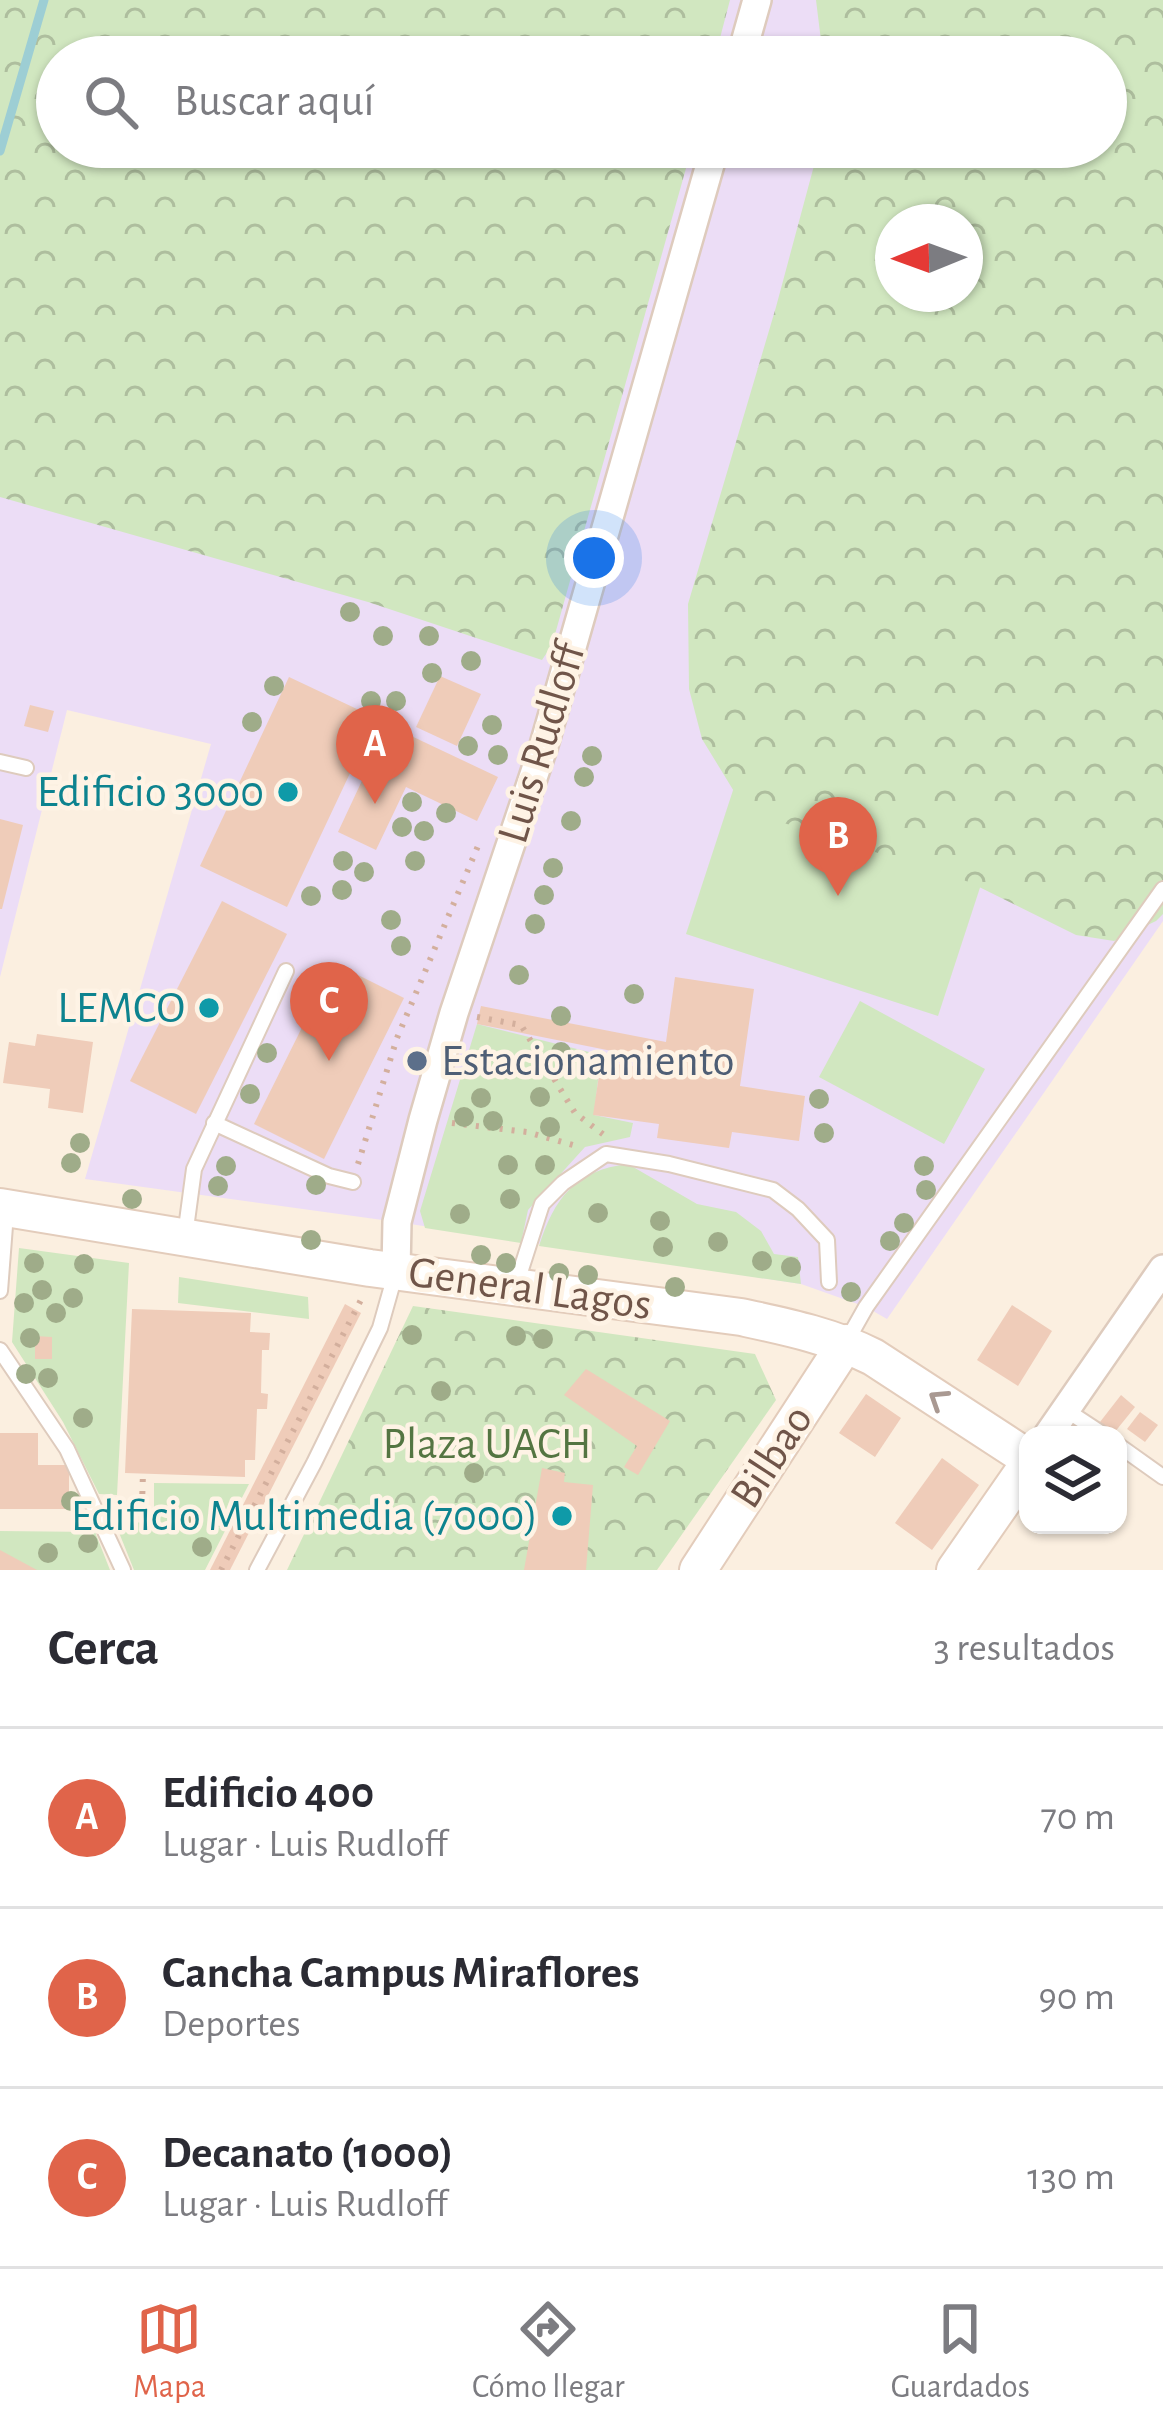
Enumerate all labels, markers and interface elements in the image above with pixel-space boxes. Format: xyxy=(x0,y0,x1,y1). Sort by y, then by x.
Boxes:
search box xyxy=(36,36,1127,168)
icon: search xyxy=(78,69,144,135)
text: Buscar aquí xyxy=(174,79,374,124)
north arrow xyxy=(875,204,983,312)
your location xyxy=(564,528,624,588)
street label: Luis Rudloff xyxy=(490,635,594,848)
pin: A xyxy=(336,705,414,804)
place label: Edificio 3000 xyxy=(37,770,264,815)
marker: Edificio 3000 xyxy=(275,779,301,805)
pin: B xyxy=(799,797,877,896)
pin: C xyxy=(290,962,368,1061)
place label: LEMCO xyxy=(57,986,185,1031)
marker: LEMCO xyxy=(196,995,222,1021)
place label: Estacionamiento xyxy=(441,1039,735,1084)
marker: Estacionamiento xyxy=(404,1048,430,1074)
street label: General Lagos xyxy=(406,1250,654,1328)
one-way arrow xyxy=(929,1391,951,1413)
street label: Bilbao xyxy=(723,1398,821,1516)
park label: Plaza UACH xyxy=(382,1422,592,1467)
map controls xyxy=(1019,1426,1127,1534)
button: layers xyxy=(1019,1426,1127,1534)
place label: Edificio Multimedia (7000) xyxy=(71,1494,538,1539)
marker: Edificio Multimedia (7000) xyxy=(549,1503,575,1529)
text: Cerca xyxy=(48,1623,159,1674)
text: 3 resultados xyxy=(934,1629,1115,1668)
text: Edificio 400 xyxy=(162,1771,374,1816)
text: A xyxy=(75,1798,99,1837)
text: 70 m xyxy=(1041,1798,1115,1837)
text: Lugar · Luis Rudloff xyxy=(162,1825,447,1864)
text: Cancha Campus Miraflores xyxy=(162,1951,640,1996)
text: B xyxy=(76,1978,98,2017)
text: 90 m xyxy=(1038,1978,1115,2017)
text: Deportes xyxy=(162,2005,301,2044)
text: Decanato (1000) xyxy=(162,2131,453,2176)
text: C xyxy=(77,2158,97,2197)
text: 130 m xyxy=(1027,2158,1115,2197)
text: Lugar · Luis Rudloff xyxy=(162,2185,447,2224)
tab: Mapa xyxy=(133,2296,206,2408)
tab: Cómo llegar xyxy=(472,2296,625,2408)
tab: Guardados xyxy=(891,2296,1030,2408)

